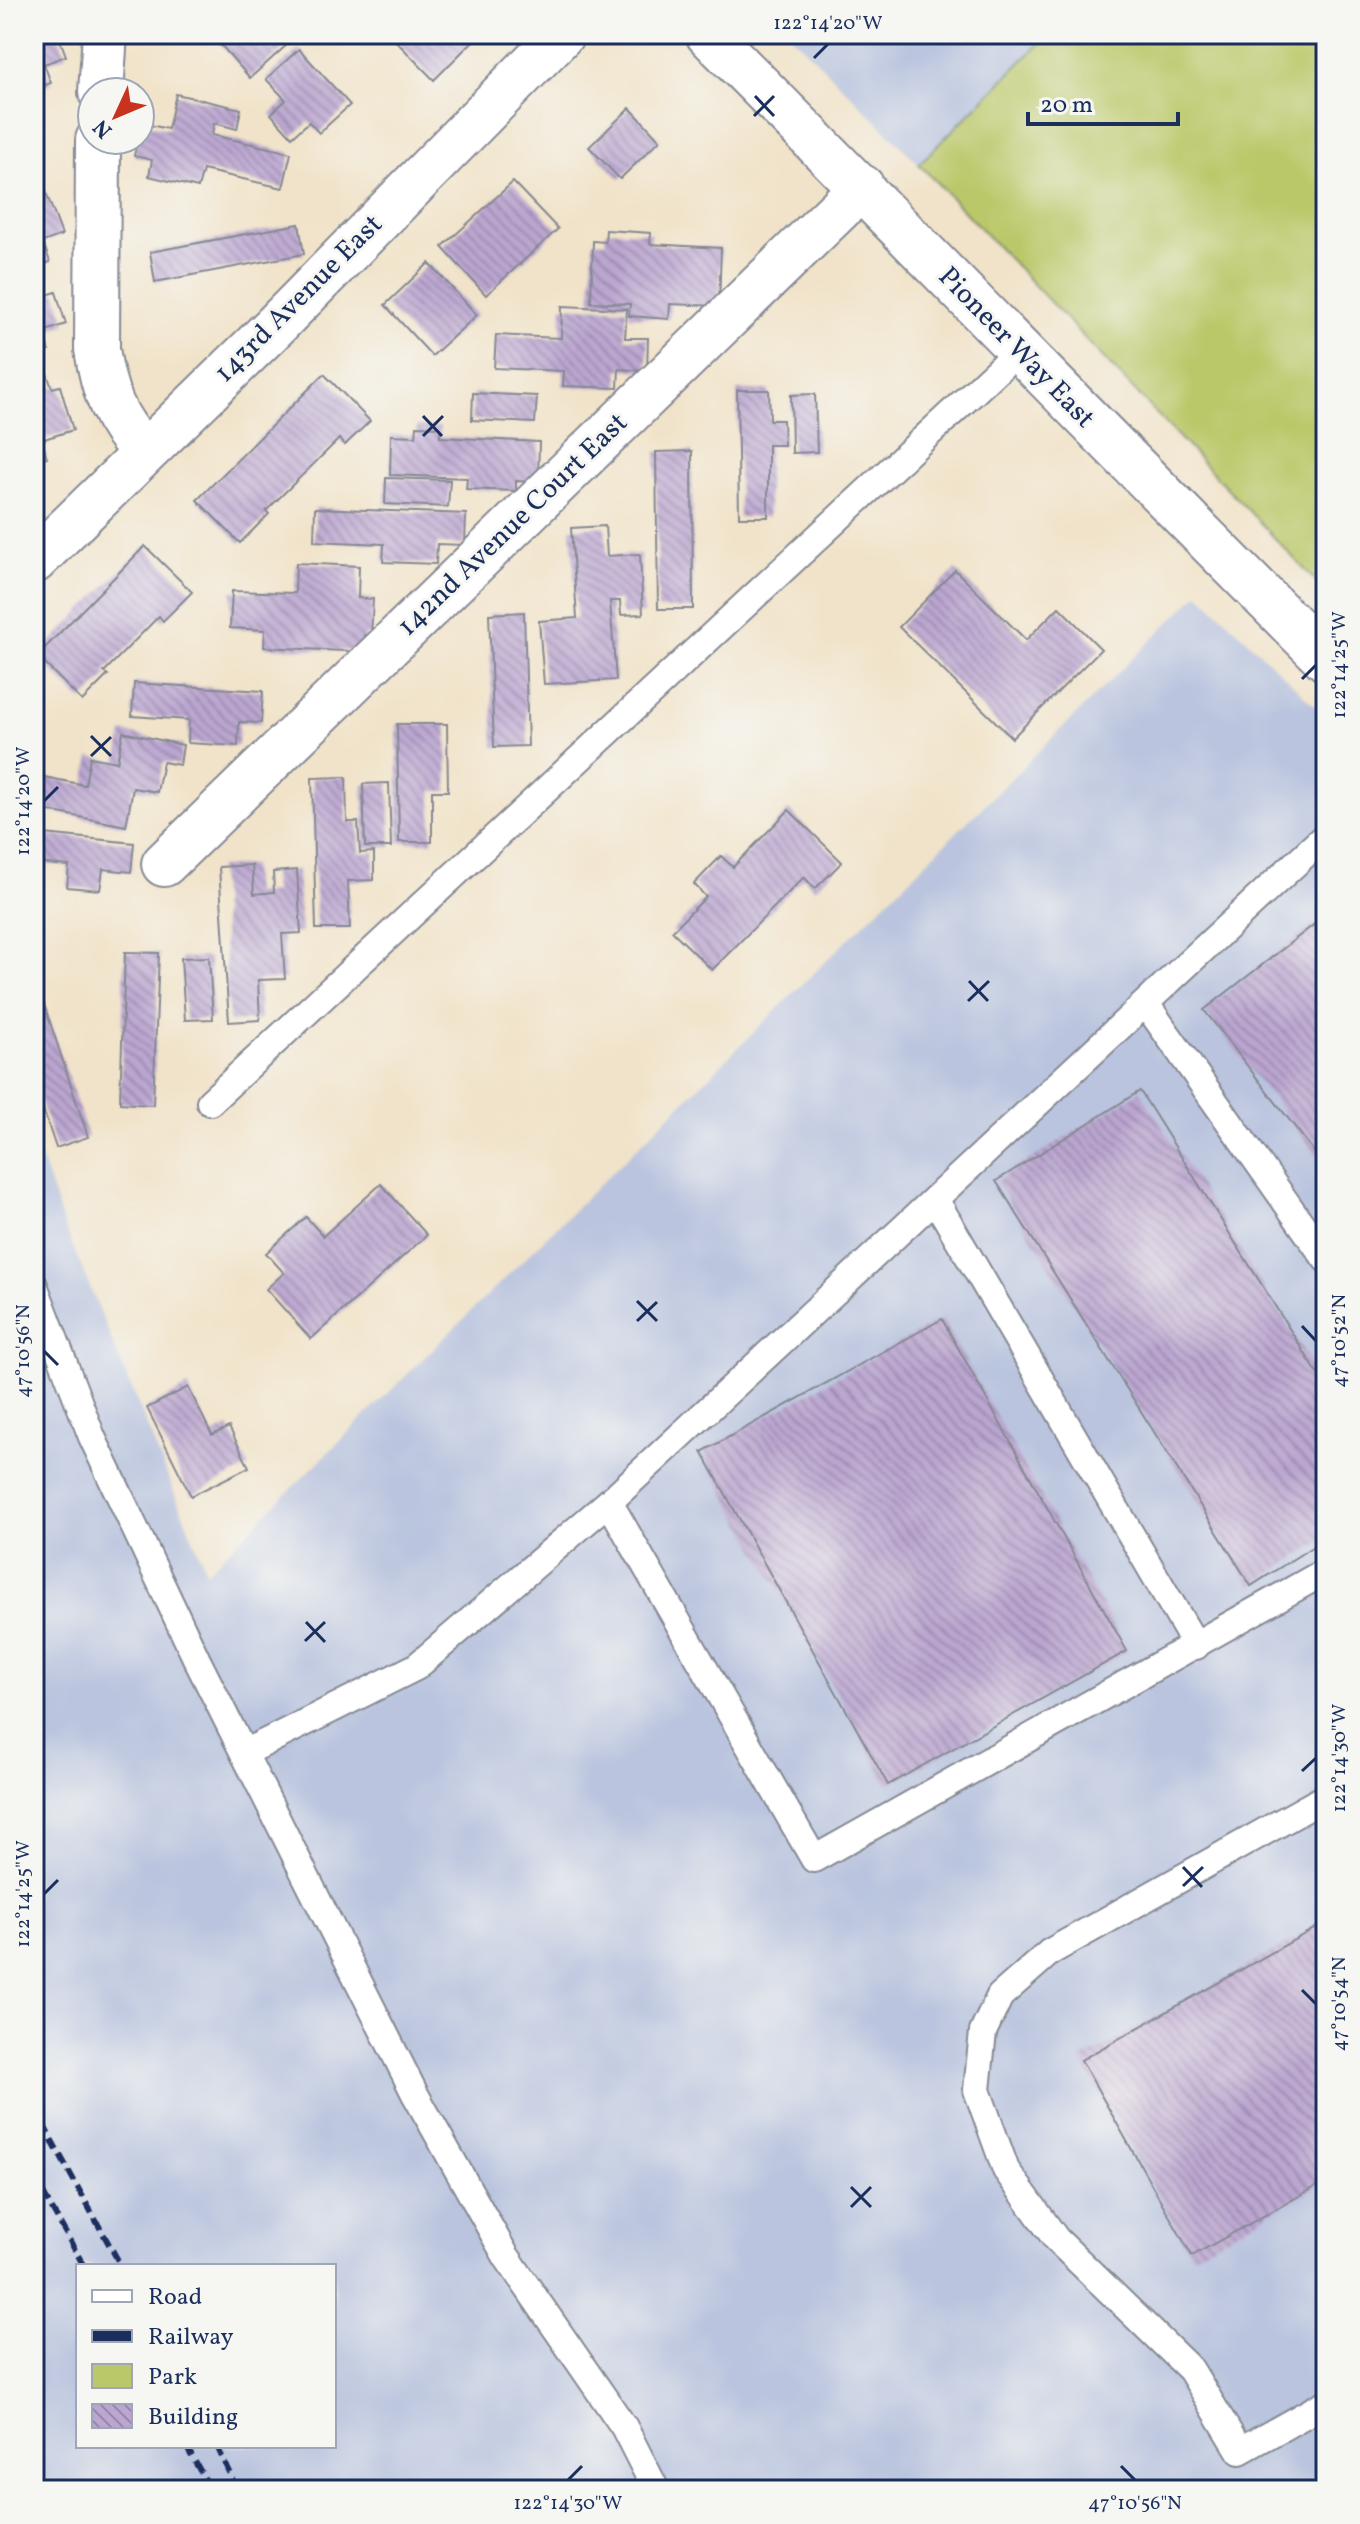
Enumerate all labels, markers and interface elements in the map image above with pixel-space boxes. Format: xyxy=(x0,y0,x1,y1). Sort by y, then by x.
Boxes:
text: 122°14'20"W xyxy=(773,10,883,38)
north arrow xyxy=(76,76,156,156)
scale bar xyxy=(1028,76,1178,126)
text: 20 m xyxy=(1040,89,1093,123)
text: N xyxy=(87,112,120,145)
street label: 143rd Avenue East xyxy=(206,206,392,392)
street label: Pioneer Way East xyxy=(929,259,1103,437)
street label: 142nd Avenue Court East xyxy=(389,404,637,646)
text: 122°14'25"W xyxy=(1326,611,1354,719)
text: 122°14'20"W xyxy=(10,746,38,856)
text: 47°10'52"N xyxy=(1326,1294,1354,1388)
text: 47°10'56"N xyxy=(10,1304,38,1398)
text: 122°14'30"W xyxy=(1326,1704,1354,1812)
text: 122°14'25"W xyxy=(10,1840,38,1948)
text: 47°10'54"N xyxy=(1326,1956,1354,2052)
legend xyxy=(76,2264,336,2448)
text: Road xyxy=(148,2281,202,2315)
text: Railway xyxy=(148,2321,234,2355)
text: Park xyxy=(148,2361,197,2395)
text: Building xyxy=(148,2401,238,2435)
text: 122°14'30"W xyxy=(514,2490,622,2518)
text: 47°10'56"N xyxy=(1088,2490,1182,2518)

